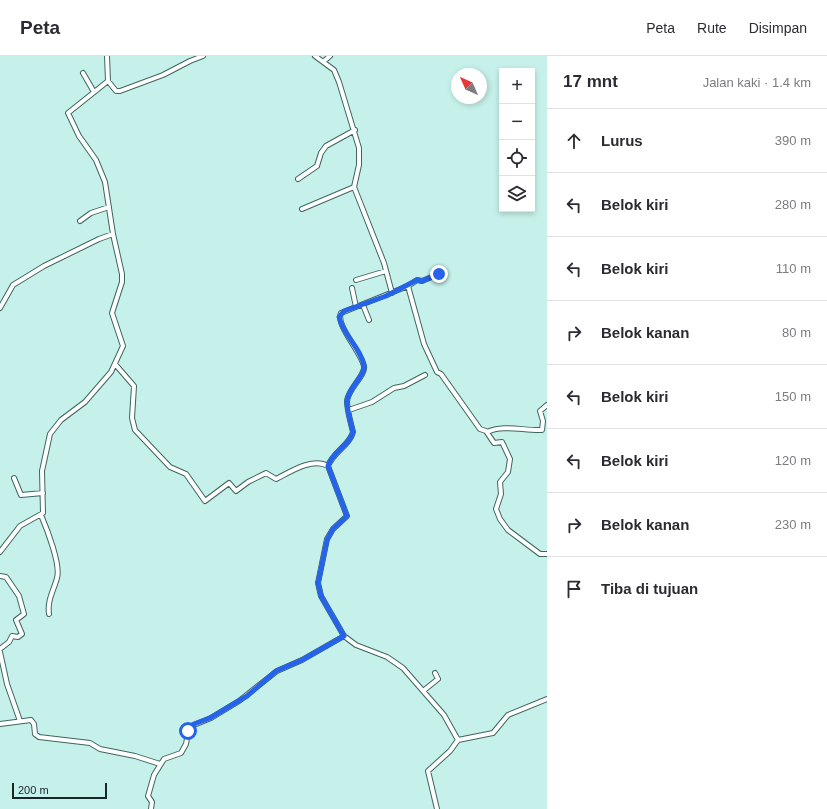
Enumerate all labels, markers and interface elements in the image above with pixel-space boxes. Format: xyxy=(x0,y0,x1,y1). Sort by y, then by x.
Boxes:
text: Peta xyxy=(20,17,60,38)
text: Peta xyxy=(646,20,675,36)
text: Rute xyxy=(697,20,727,36)
text: Disimpan xyxy=(749,20,807,36)
north arrow xyxy=(451,68,487,104)
map controls xyxy=(499,68,535,212)
button: + xyxy=(499,68,535,104)
text: 17 mnt xyxy=(563,72,618,91)
text: Jalan kaki · 1.4 km xyxy=(703,75,811,90)
button: − xyxy=(499,104,535,140)
icon: ahead xyxy=(563,130,585,152)
text: Lurus xyxy=(601,132,643,149)
text: 390 m xyxy=(775,133,811,148)
button: locate xyxy=(499,140,535,176)
button: layers xyxy=(499,176,535,212)
icon: left xyxy=(563,194,585,216)
text: Belok kiri xyxy=(601,196,669,213)
text: 280 m xyxy=(775,197,811,212)
icon: left xyxy=(563,258,585,280)
text: Belok kiri xyxy=(601,260,669,277)
text: 110 m xyxy=(776,261,811,276)
route end xyxy=(430,265,448,283)
icon: right xyxy=(563,322,585,344)
text: Belok kanan xyxy=(601,324,689,341)
text: 80 m xyxy=(782,325,811,340)
icon: left xyxy=(563,386,585,408)
text: Belok kiri xyxy=(601,388,669,405)
text: 150 m xyxy=(775,389,811,404)
icon: left xyxy=(563,450,585,472)
text: Belok kiri xyxy=(601,452,669,469)
text: 120 m xyxy=(775,453,811,468)
icon: right xyxy=(563,514,585,536)
text: Belok kanan xyxy=(601,516,689,533)
text: 230 m xyxy=(775,517,811,532)
icon: arrive xyxy=(563,578,585,600)
text: Tiba di tujuan xyxy=(601,580,698,597)
route start xyxy=(179,722,197,740)
scale bar xyxy=(12,781,107,800)
text: 200 m xyxy=(18,784,49,796)

